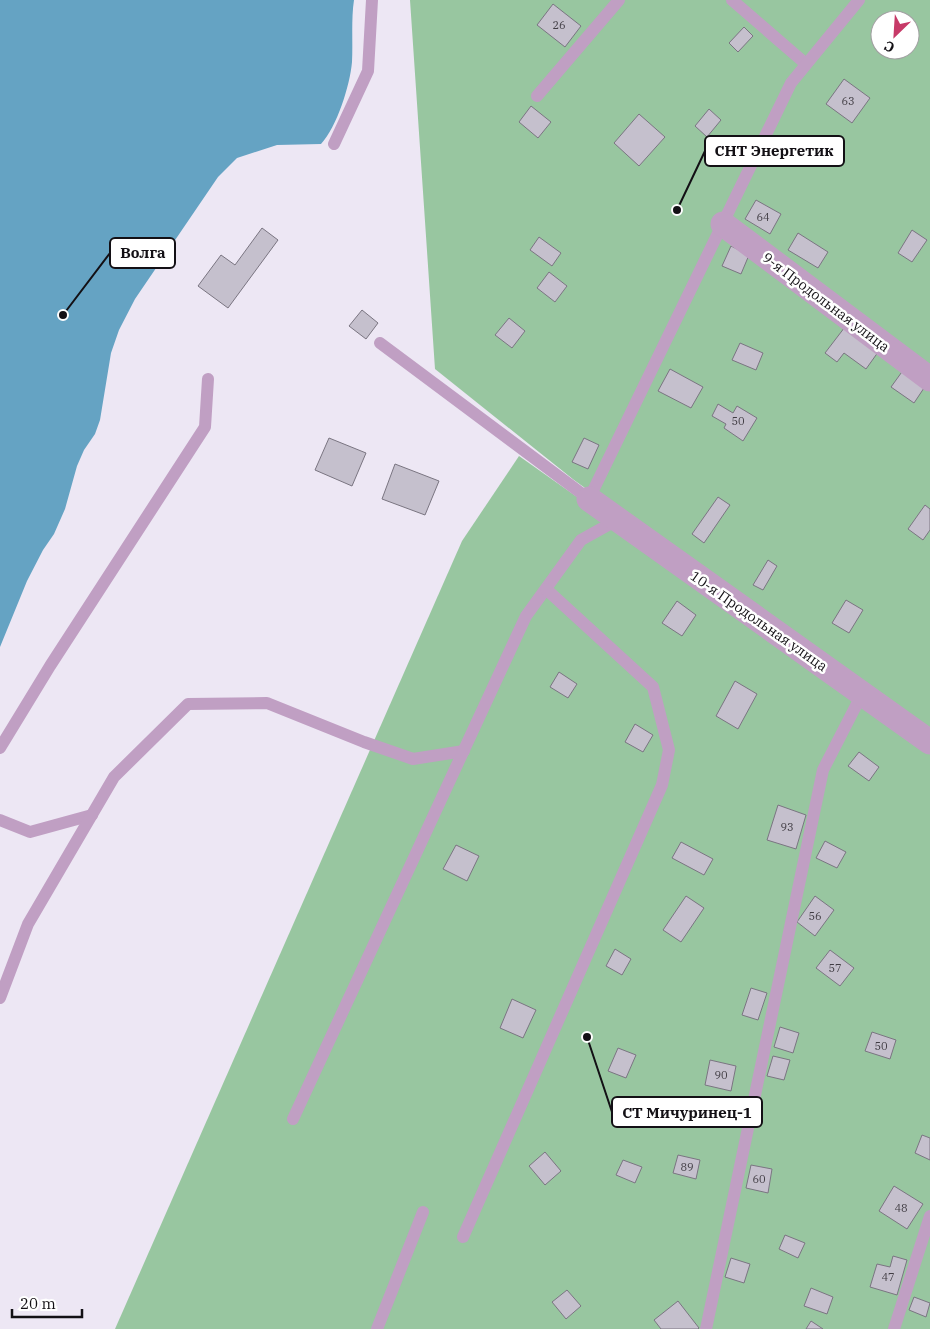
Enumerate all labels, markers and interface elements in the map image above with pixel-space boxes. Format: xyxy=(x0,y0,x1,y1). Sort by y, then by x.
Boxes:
north arrow xyxy=(870,10,920,60)
house number: 26 xyxy=(552,18,566,32)
text: С xyxy=(881,37,898,57)
house number: 63 xyxy=(841,94,855,108)
callout: СНТ Энергетик xyxy=(705,136,844,166)
text: СНТ Энергетик xyxy=(714,141,834,160)
house number: 64 xyxy=(756,210,770,224)
callout: Волга xyxy=(110,238,175,268)
text: Волга xyxy=(120,243,166,262)
street label: 9-я Продольная улица xyxy=(759,248,894,356)
house number: 50 xyxy=(731,414,745,428)
street label: 10-я Продольная улица xyxy=(687,567,831,675)
house number: 93 xyxy=(780,820,794,834)
house number: 56 xyxy=(808,909,822,923)
house number: 57 xyxy=(828,961,842,975)
house number: 50 xyxy=(874,1039,888,1053)
house number: 90 xyxy=(714,1068,728,1082)
callout: СТ Мичуринец-1 xyxy=(612,1097,762,1127)
text: СТ Мичуринец-1 xyxy=(622,1103,752,1122)
house number: 89 xyxy=(680,1160,694,1174)
house number: 60 xyxy=(752,1172,766,1186)
house number: 48 xyxy=(894,1201,908,1215)
house number: 47 xyxy=(881,1270,895,1284)
scale bar xyxy=(12,1286,82,1318)
text: 20 m xyxy=(20,1294,56,1313)

